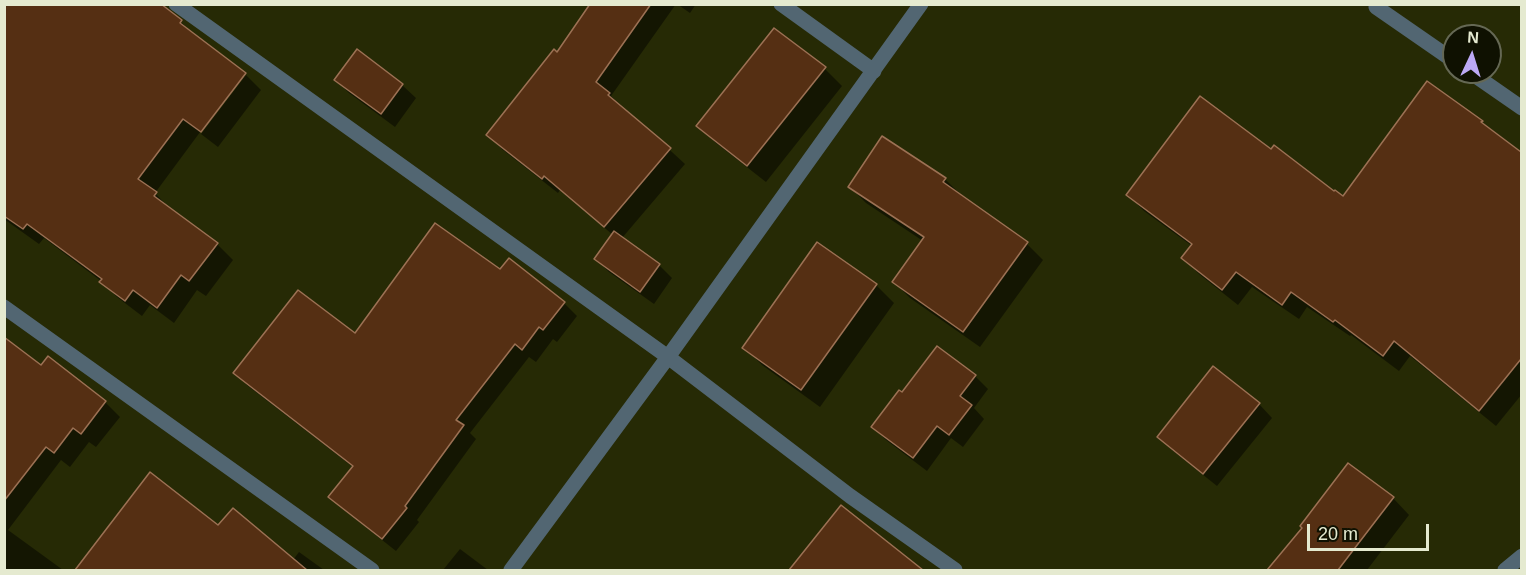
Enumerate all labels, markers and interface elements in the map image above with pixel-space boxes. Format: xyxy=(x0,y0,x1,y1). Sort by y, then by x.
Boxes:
north arrow xyxy=(1442,24,1502,84)
text: N xyxy=(1467,29,1480,46)
scale bar xyxy=(1310,512,1432,550)
text: 20 m xyxy=(1318,524,1358,544)

